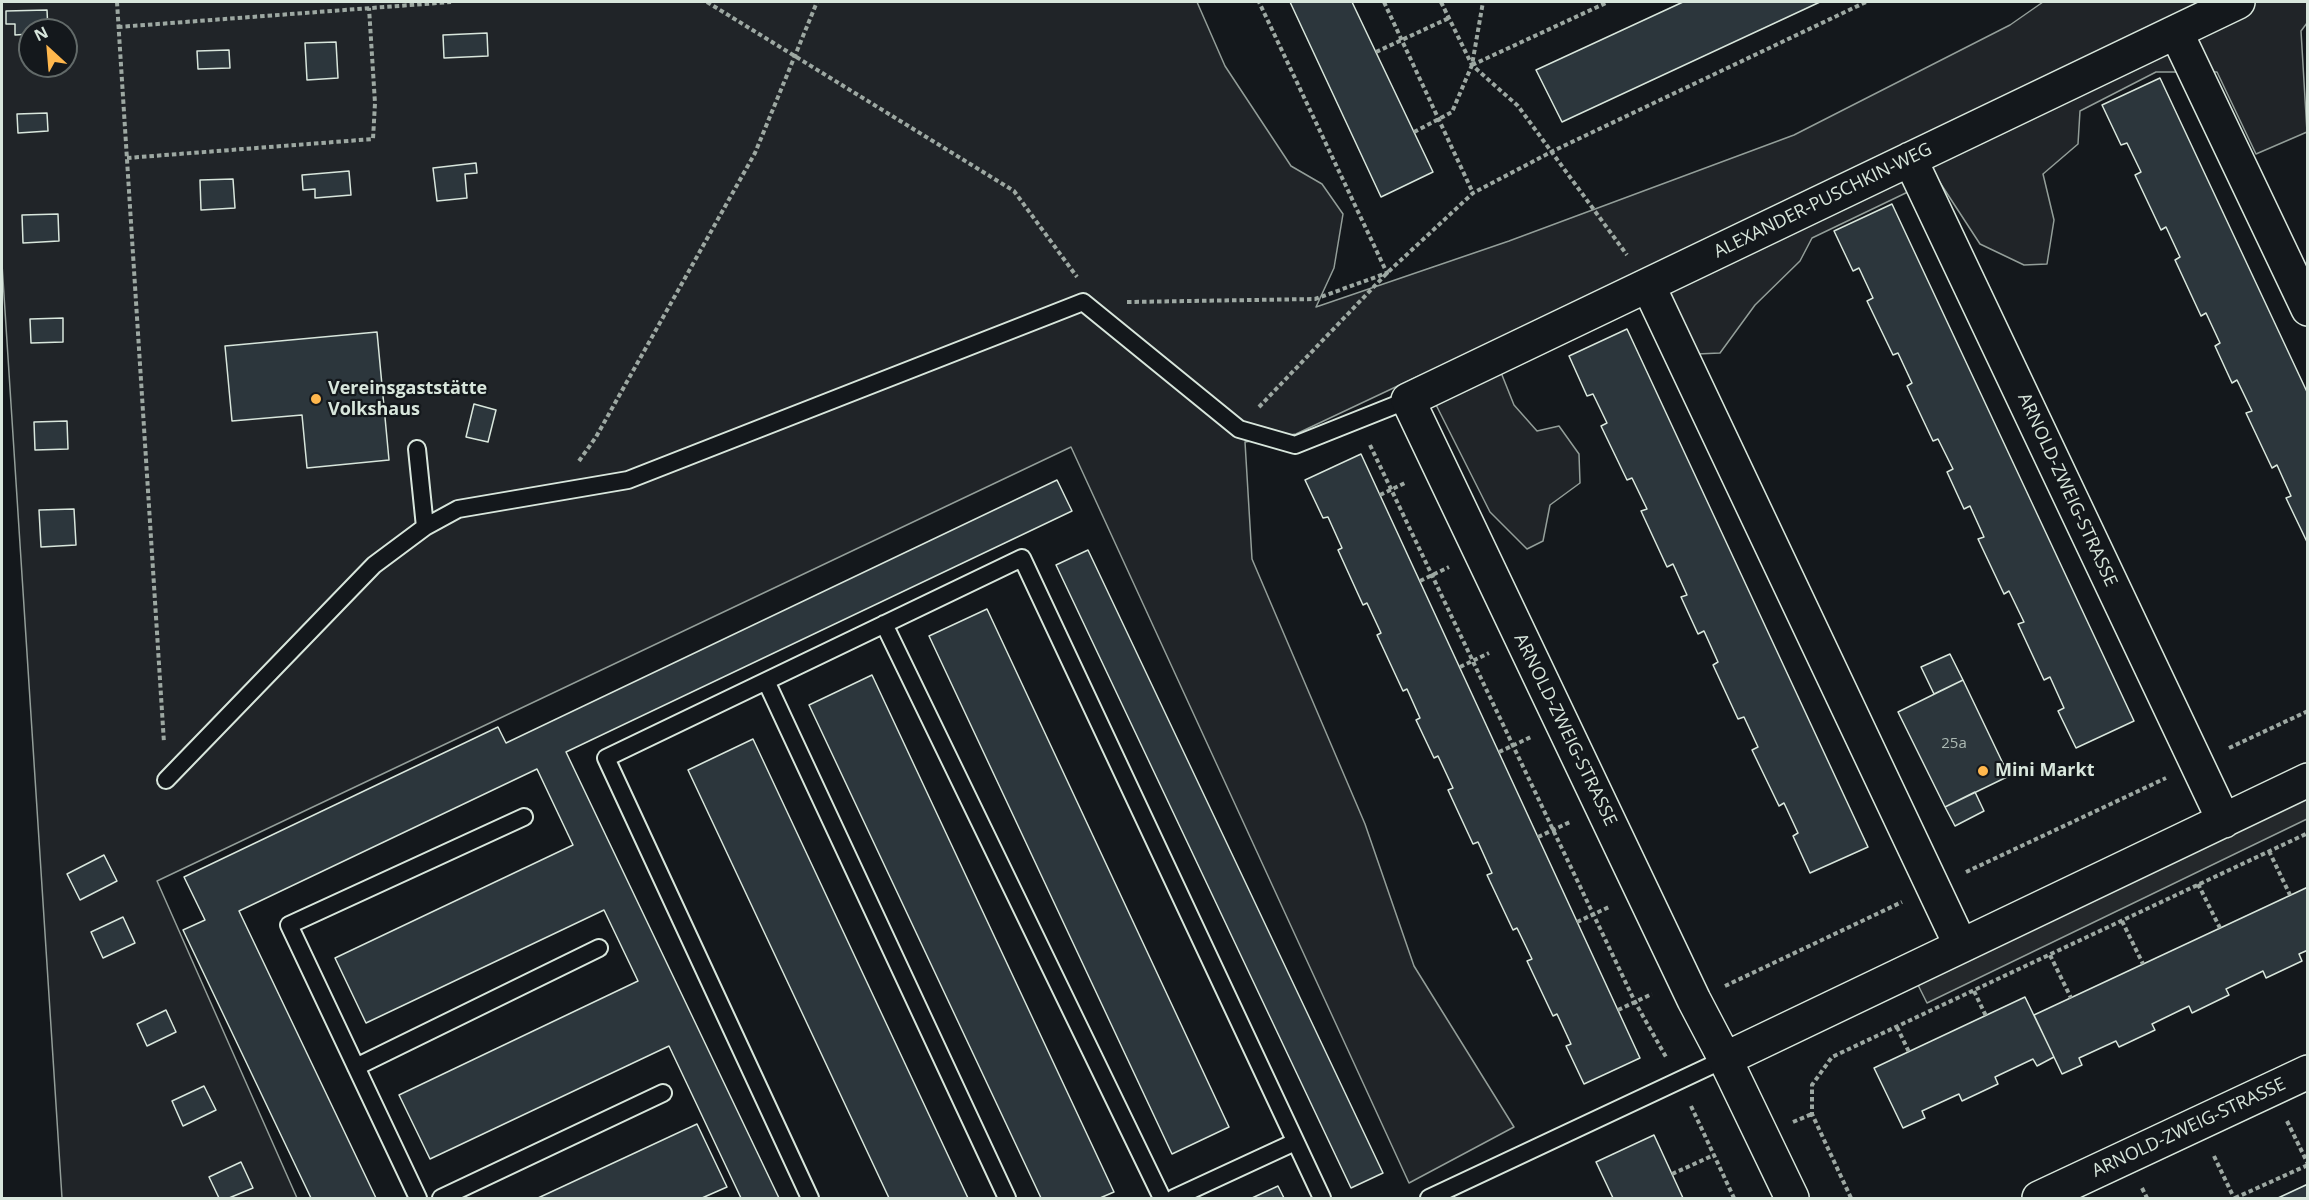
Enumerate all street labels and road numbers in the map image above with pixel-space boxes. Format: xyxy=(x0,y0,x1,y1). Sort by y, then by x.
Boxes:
street label: ALEXANDER-PUSCHKIN-WEG xyxy=(1711,139,1935,263)
street label: ARNOLD-ZWEIG-STRASSE xyxy=(2013,390,2121,590)
street label: ARNOLD-ZWEIG-STRASSE xyxy=(1509,630,1621,830)
street label: ARNOLD-ZWEIG-STRASSE xyxy=(2089,1074,2289,1182)

